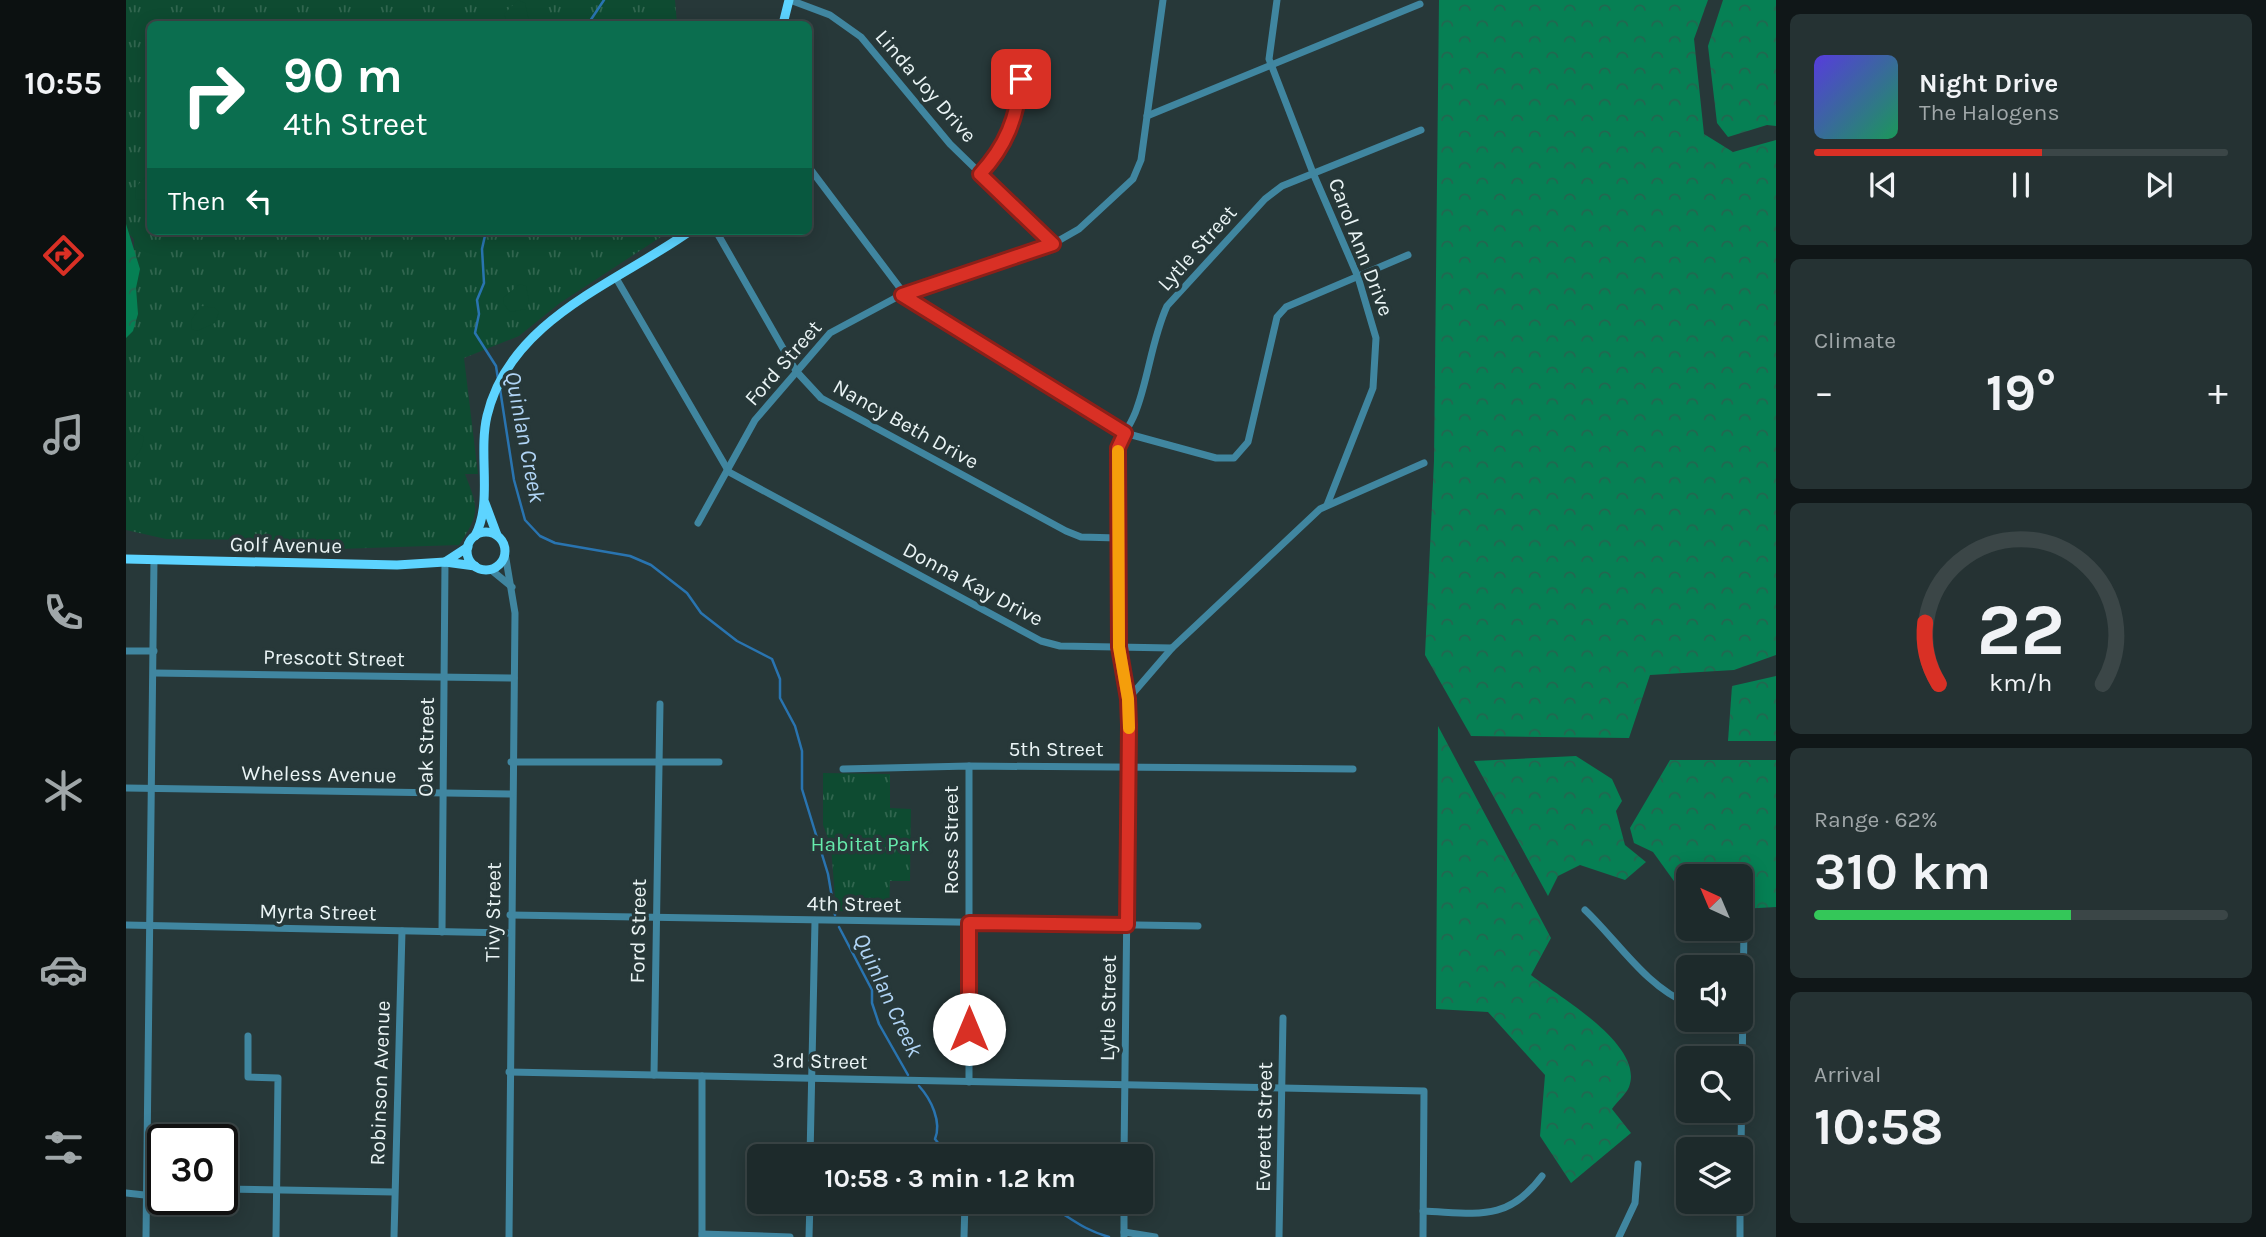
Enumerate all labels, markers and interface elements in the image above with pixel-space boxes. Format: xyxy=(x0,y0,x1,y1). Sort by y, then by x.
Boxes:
street label: Linda Joy Drive xyxy=(871,25,981,147)
text: 90 m xyxy=(283,47,403,104)
icon: right xyxy=(168,49,259,140)
pin xyxy=(991,49,1051,109)
icon: arrive xyxy=(1002,60,1040,98)
text: 10:55 xyxy=(24,65,102,102)
text: Night Drive xyxy=(1919,68,2058,99)
text: The Halogens xyxy=(1919,99,2059,126)
text: 4th Street xyxy=(283,106,428,143)
icon: previous xyxy=(1864,166,1902,204)
icon: pause xyxy=(2002,166,2040,204)
icon: next xyxy=(2140,166,2178,204)
street label: Carol Ann Drive xyxy=(1324,175,1398,319)
icon: left xyxy=(240,182,278,220)
text: Then xyxy=(168,186,226,217)
street label: Lytle Street xyxy=(1153,200,1242,295)
icon: directions xyxy=(39,231,88,280)
street label: Ford Street xyxy=(740,316,826,410)
text: Climate xyxy=(1814,327,1896,354)
text: 19° xyxy=(1986,362,2056,423)
water label: Quinlan Creek xyxy=(499,369,551,505)
text: − xyxy=(1814,370,1834,415)
text: + xyxy=(2208,370,2228,415)
street label: Nancy Beth Drive xyxy=(829,374,983,474)
icon: music xyxy=(39,410,88,459)
street label: Golf Avenue xyxy=(230,532,342,558)
street label: Donna Kay Drive xyxy=(899,537,1047,631)
icon: phone xyxy=(39,588,88,637)
text: 22 xyxy=(1977,588,2065,673)
street label: Prescott Street xyxy=(263,645,405,671)
text: km/h xyxy=(1989,668,2053,697)
street label: Oak Street xyxy=(413,697,439,797)
street label: 5th Street xyxy=(1008,737,1104,761)
street label: Wheless Avenue xyxy=(241,761,397,787)
icon: climate xyxy=(39,766,88,815)
street label: Ross Street xyxy=(939,785,963,895)
text: Range · 62% xyxy=(1814,806,1938,833)
park label: Habitat Park xyxy=(810,832,930,856)
text: 310 km xyxy=(1814,841,1991,902)
street label: Tivy Street xyxy=(480,862,506,962)
north arrow xyxy=(1676,864,1754,942)
map controls xyxy=(1676,864,1753,1214)
street label: Ford Street xyxy=(625,878,651,983)
street label: 4th Street xyxy=(806,891,902,917)
street label: Myrta Street xyxy=(259,899,377,925)
water label: Quinlan Creek xyxy=(848,929,928,1061)
icon: car xyxy=(39,945,88,994)
street label: Lytle Street xyxy=(1095,955,1121,1061)
button: sound xyxy=(1676,955,1753,1032)
position arrow xyxy=(932,992,1006,1066)
street label: Robinson Avenue xyxy=(365,1000,395,1166)
button: search xyxy=(1676,1046,1753,1123)
street label: 3rd Street xyxy=(772,1048,868,1074)
text: Arrival xyxy=(1814,1061,1881,1088)
street label: Everett Street xyxy=(1251,1062,1277,1192)
text: 10:58 xyxy=(1814,1096,1943,1157)
icon: filters xyxy=(39,1123,88,1172)
speed limit sign: 30 xyxy=(147,1124,238,1215)
button: layers xyxy=(1676,1137,1753,1214)
text: 10:58 · 3 min · 1.2 km xyxy=(824,1163,1076,1194)

